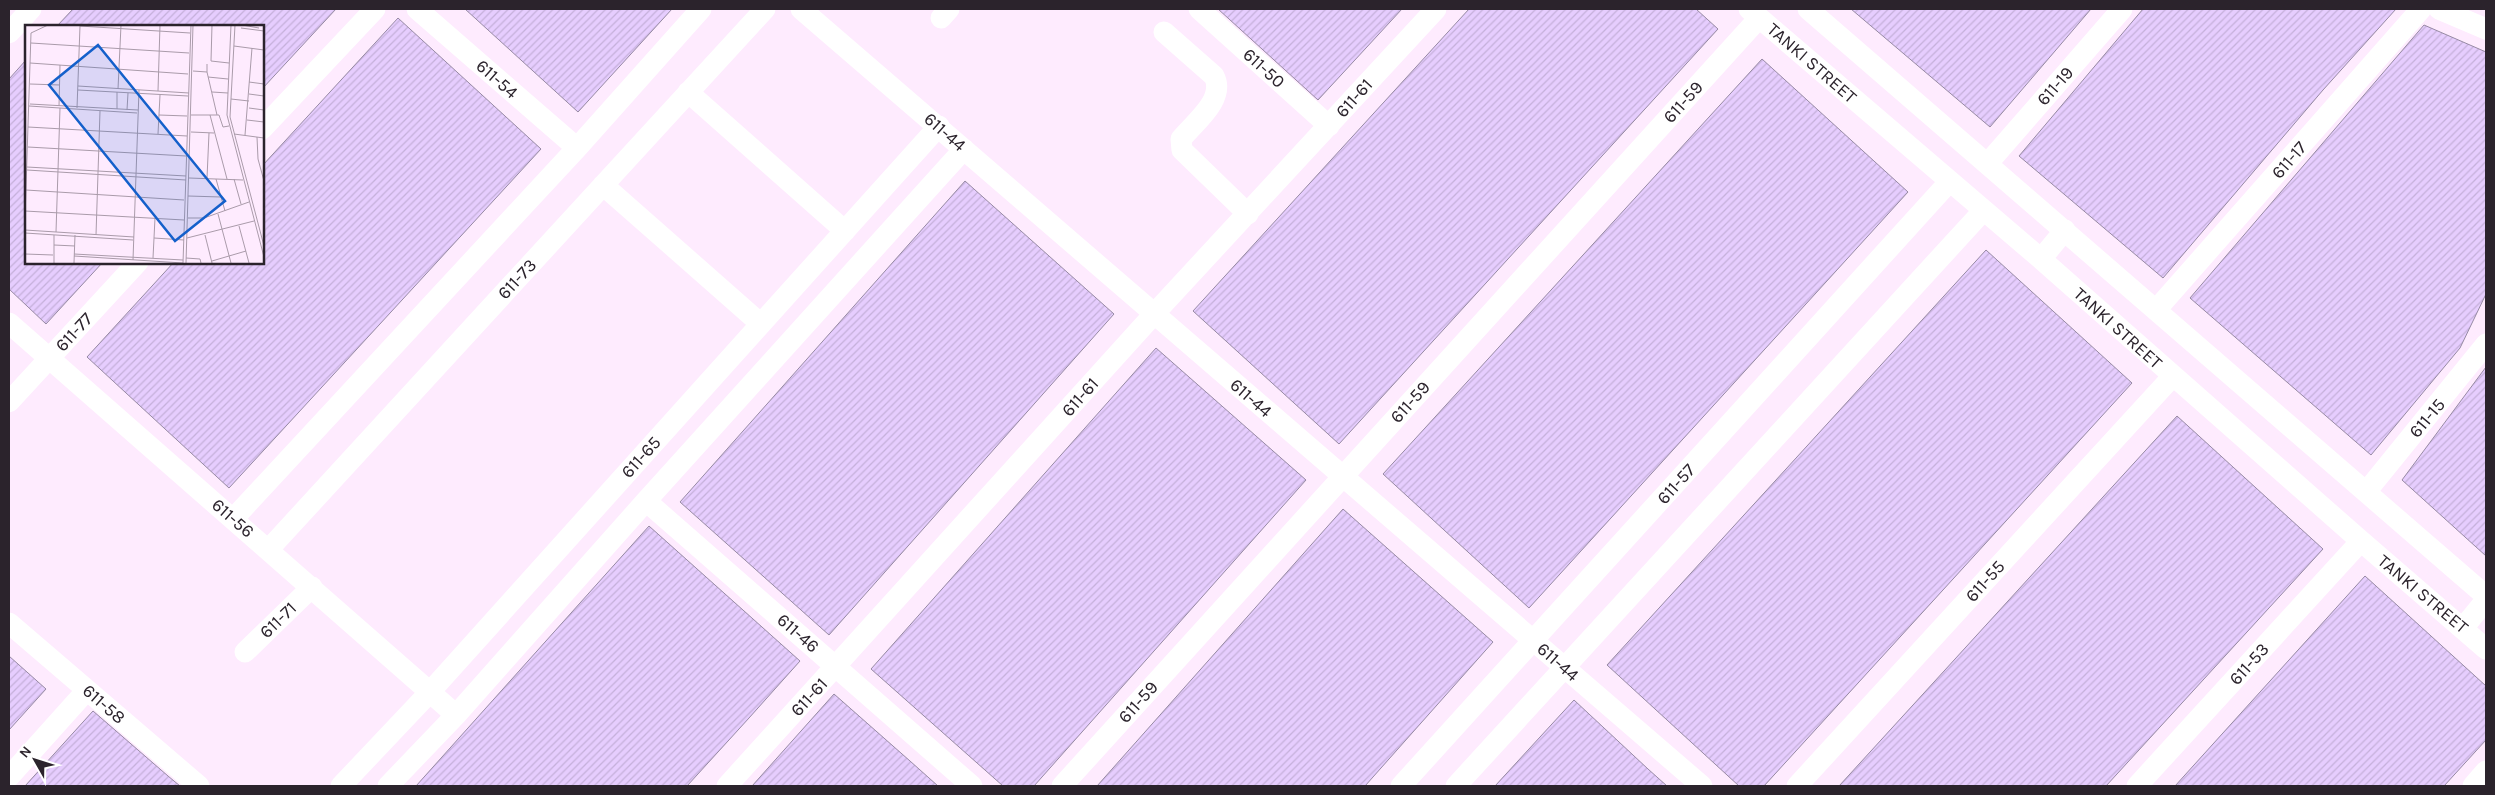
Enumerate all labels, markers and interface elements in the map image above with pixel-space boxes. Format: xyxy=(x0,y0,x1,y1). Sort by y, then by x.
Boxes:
street label: TANKI STREET xyxy=(1763,18,1861,108)
inset map xyxy=(25,25,264,264)
street label: 611-50 xyxy=(1238,43,1290,93)
street label: 611-54 xyxy=(471,55,523,103)
street label: 611-19 xyxy=(2032,62,2078,110)
street label: 611-61 xyxy=(1331,74,1377,122)
street label: 611-59 xyxy=(1658,76,1708,128)
street label: 611-44 xyxy=(919,108,971,156)
street label: 611-17 xyxy=(2267,136,2312,183)
street label: 611-73 xyxy=(493,254,541,304)
street label: TANKI STREET xyxy=(2069,283,2167,373)
street label: 611-77 xyxy=(50,308,98,356)
street label: 611-61 xyxy=(1057,373,1103,421)
street label: 611-44 xyxy=(1225,374,1277,422)
street label: 611-59 xyxy=(1385,376,1435,428)
street label: 611-15 xyxy=(2404,394,2450,442)
street label: 611-65 xyxy=(616,431,666,483)
street label: 611-57 xyxy=(1652,459,1700,509)
street label: 611-56 xyxy=(207,494,259,542)
street label: TANKI STREET xyxy=(2373,550,2473,638)
street label: 611-55 xyxy=(1960,556,2010,606)
street label: 611-71 xyxy=(255,597,301,643)
street label: 611-46 xyxy=(772,609,824,657)
street label: 611-44 xyxy=(1532,638,1584,686)
street label: 611-53 xyxy=(2224,638,2274,690)
street label: 611-61 xyxy=(786,673,832,721)
street label: 611-59 xyxy=(1113,676,1163,728)
street label: 611-58 xyxy=(78,679,130,729)
north arrow xyxy=(10,735,60,785)
text: N xyxy=(16,743,35,761)

